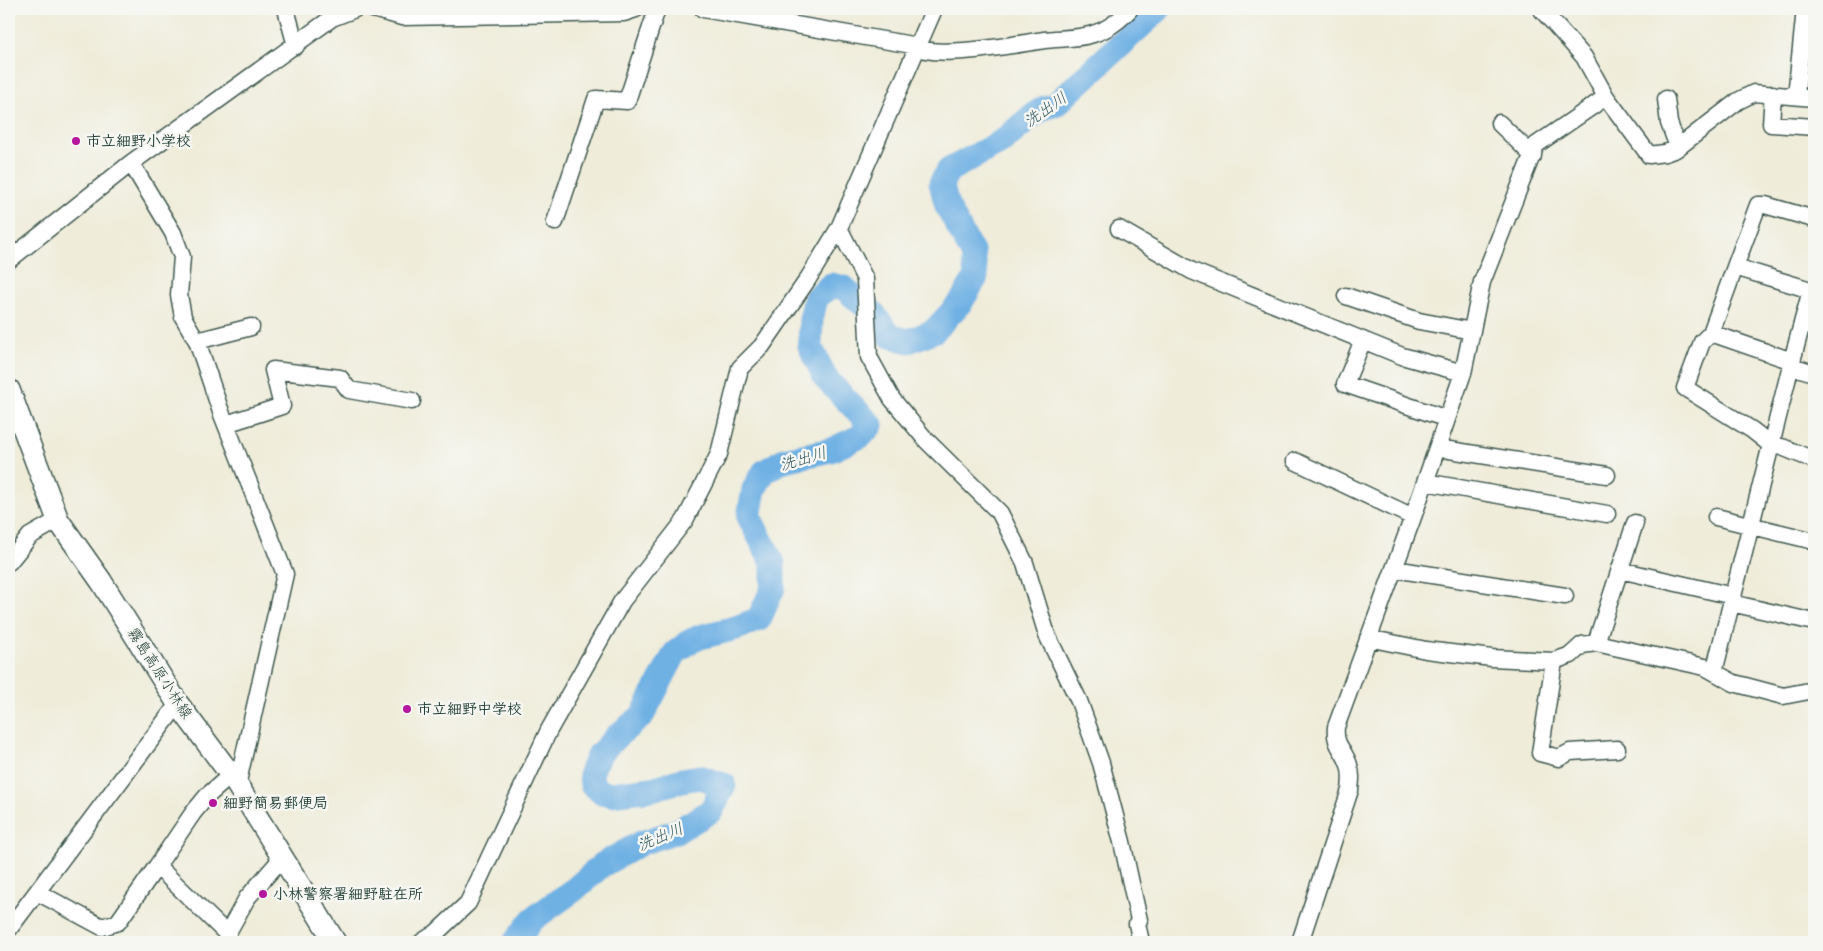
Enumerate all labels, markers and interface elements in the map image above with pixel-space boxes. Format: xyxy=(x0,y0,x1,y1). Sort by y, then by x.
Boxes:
water label: 洗出川 xyxy=(1021,89,1072,133)
place label: 市立細野小学校 xyxy=(86,133,191,152)
marker: 市立細野小学校 xyxy=(70,135,82,147)
water label: 洗出川 xyxy=(778,445,830,477)
street label: 霧島高原小林線 xyxy=(122,625,195,723)
place label: 市立細野中学校 xyxy=(417,701,522,720)
marker: 市立細野中学校 xyxy=(401,703,413,715)
place label: 細野簡易郵便局 xyxy=(223,795,328,814)
marker: 細野簡易郵便局 xyxy=(207,797,219,809)
water label: 洗出川 xyxy=(635,820,687,857)
place label: 小林警察署細野駐在所 xyxy=(273,886,423,905)
marker: 小林警察署細野駐在所 xyxy=(257,888,269,900)

